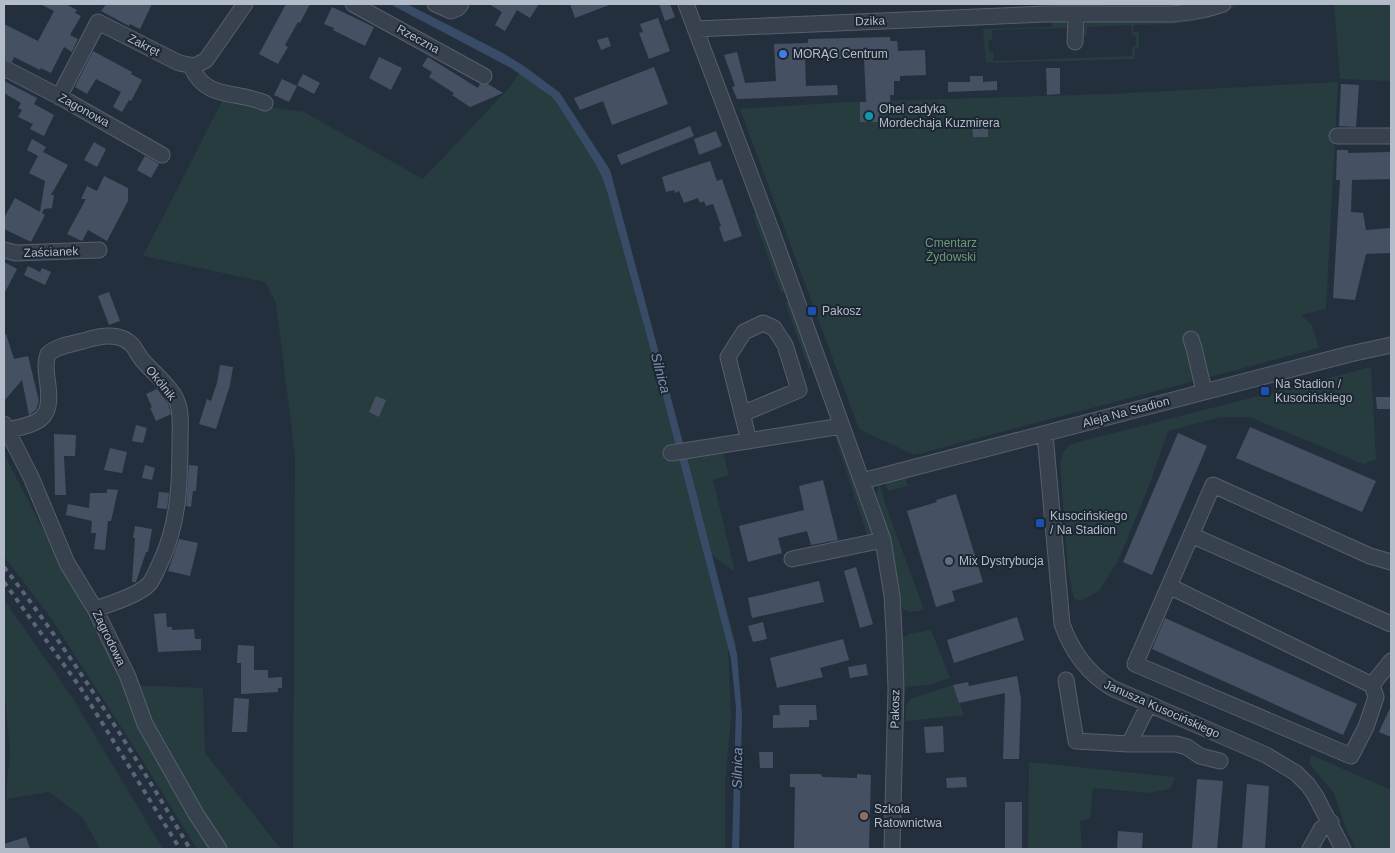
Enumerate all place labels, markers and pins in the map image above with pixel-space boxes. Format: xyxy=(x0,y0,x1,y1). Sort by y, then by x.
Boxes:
place label: MORĄG Centrum xyxy=(793,47,888,61)
marker: MORĄG Centrum xyxy=(777,48,789,60)
place label: Ohel cadyka Mordechaja Kuzmirera xyxy=(879,102,1000,130)
marker: Ohel cadyka Mordechaja Kuzmirera xyxy=(863,110,875,122)
place label: Pakosz xyxy=(822,304,861,318)
marker: Pakosz xyxy=(806,305,818,317)
place label: Na Stadion / Kusocińskiego xyxy=(1275,377,1353,405)
marker: Na Stadion / Kusocińskiego xyxy=(1259,385,1271,397)
place label: Kusocińskiego / Na Stadion xyxy=(1050,509,1128,537)
marker: Kusocińskiego / Na Stadion xyxy=(1034,517,1046,529)
place label: Mix Dystrybucja xyxy=(959,554,1044,568)
marker: Mix Dystrybucja xyxy=(943,555,955,567)
place label: Szkoła Ratownictwa xyxy=(874,802,942,830)
marker: Szkoła Ratownictwa xyxy=(858,810,870,822)

